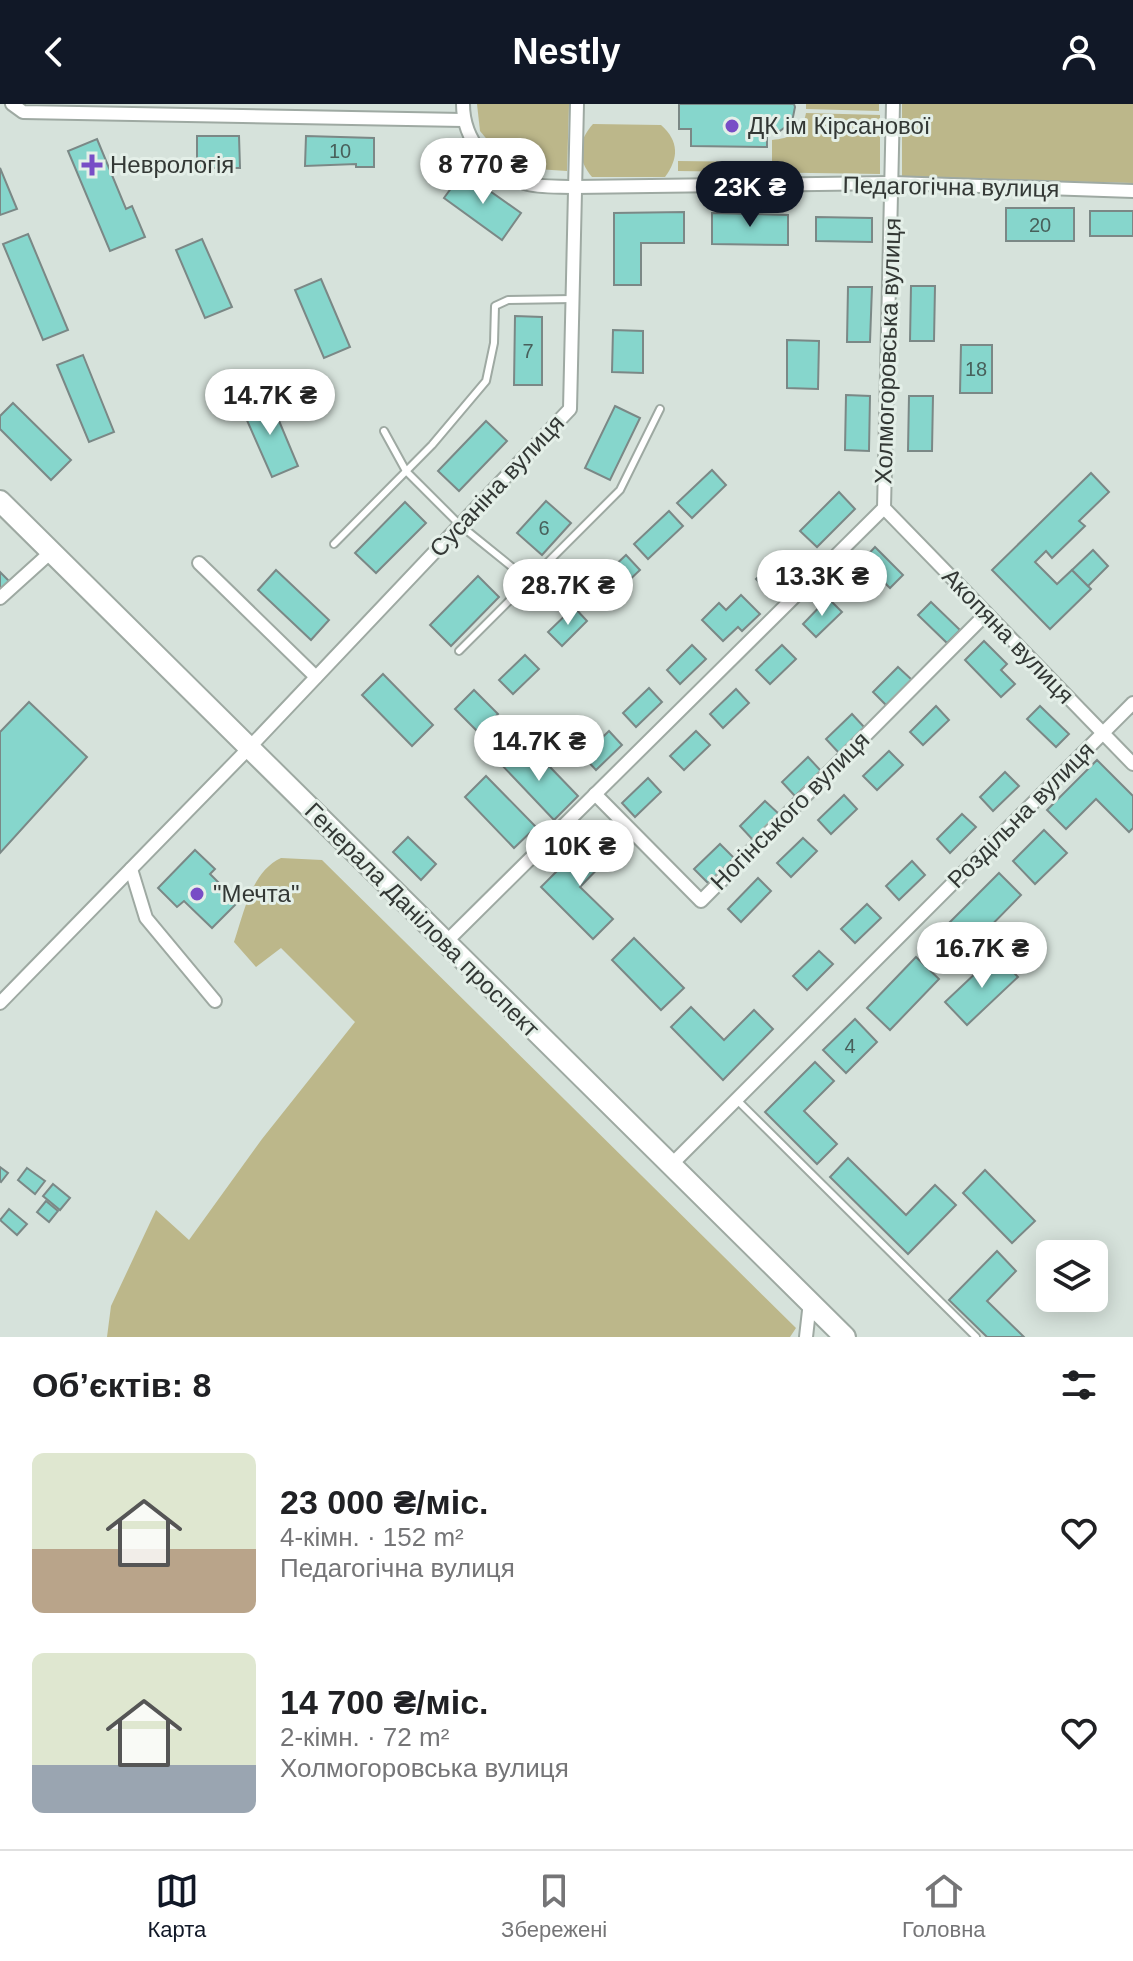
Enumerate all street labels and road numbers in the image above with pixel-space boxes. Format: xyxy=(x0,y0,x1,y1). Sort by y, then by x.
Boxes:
street label: Педагогічна вулиця xyxy=(842,171,1060,202)
street label: Холмогоровська вулиця xyxy=(869,217,906,485)
street label: Сусаніна вулиця xyxy=(424,409,569,562)
street label: Акопяна вулиця xyxy=(937,563,1080,709)
street label: Ногінського вулиця xyxy=(705,726,874,895)
street label: Роздільна вулиця xyxy=(942,736,1099,893)
street label: Генерала Данілова проспект xyxy=(300,797,545,1042)

